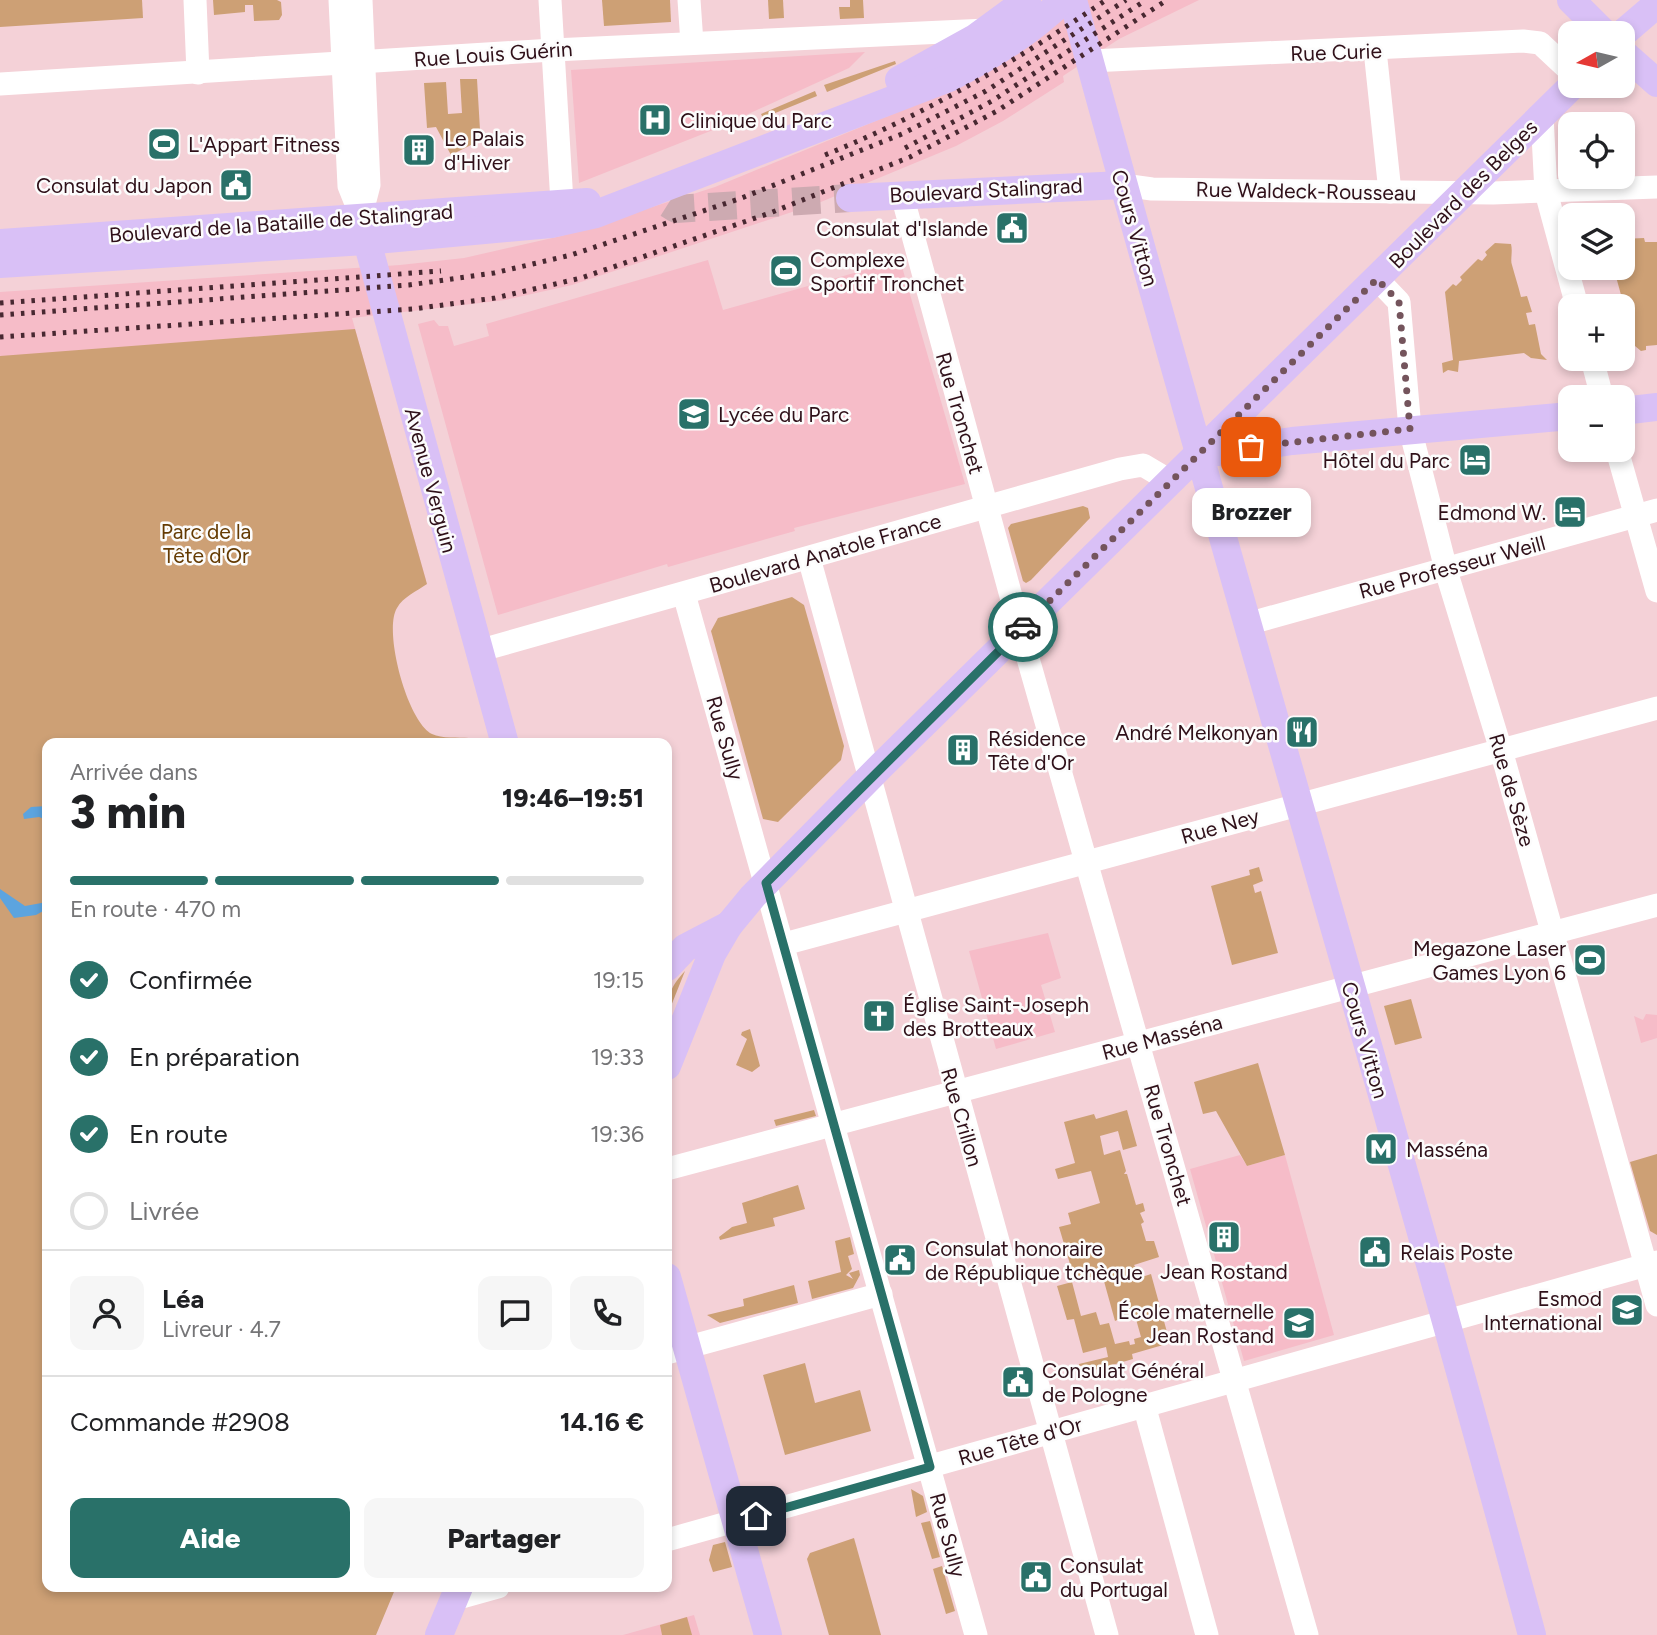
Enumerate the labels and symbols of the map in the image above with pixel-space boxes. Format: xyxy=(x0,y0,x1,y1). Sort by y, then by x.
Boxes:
north arrow xyxy=(1558,21,1634,98)
street label: Rue Louis Guérin xyxy=(413,36,573,72)
street label: Rue Curie xyxy=(1290,38,1382,66)
hospital icon: Clinique du Parc xyxy=(636,101,674,139)
place label: Clinique du Parc xyxy=(680,108,832,133)
street label: Boulevard des Belges xyxy=(1384,115,1542,273)
sports icon: L'Appart Fitness xyxy=(145,125,183,163)
place label: Le Palais d'Hiver xyxy=(444,126,524,175)
building icon: Le Palais d'Hiver xyxy=(400,131,438,169)
place label: L'Appart Fitness xyxy=(188,132,340,157)
public building icon: Consulat du Japon xyxy=(217,166,255,204)
street label: Cours Vitton xyxy=(1106,167,1164,289)
street label: Boulevard Stalingrad xyxy=(889,172,1083,208)
place label: Consulat du Japon xyxy=(36,173,212,198)
street label: Rue Waldeck-Rousseau xyxy=(1195,177,1417,205)
street label: Boulevard de la Bataille de Stalingrad xyxy=(108,198,454,248)
public building icon: Consulat d'Islande xyxy=(993,209,1031,247)
place label: Consulat d'Islande xyxy=(816,216,988,241)
place label: Complexe Sportif Tronchet xyxy=(810,247,964,296)
sports icon: Complexe Sportif Tronchet xyxy=(767,252,805,290)
street label: Rue Tronchet xyxy=(931,349,989,477)
school or university icon: Lycée du Parc xyxy=(675,395,713,433)
place label: Lycée du Parc xyxy=(718,402,849,427)
street label: Avenue Verguin xyxy=(400,405,462,555)
pin xyxy=(1221,417,1281,477)
hotel icon: Hôtel du Parc xyxy=(1456,441,1494,479)
place label: Hôtel du Parc xyxy=(1323,448,1450,473)
callout: Brozzer xyxy=(1192,489,1310,538)
hotel icon: Edmond W. xyxy=(1551,493,1589,531)
place label: Edmond W. xyxy=(1437,500,1546,525)
street label: Boulevard Anatole France xyxy=(706,508,944,598)
park label: Parc de la Tête d'Or xyxy=(161,519,251,568)
street label: Rue Professeur Weill xyxy=(1356,530,1548,604)
courier xyxy=(988,592,1058,662)
street label: Rue Sully xyxy=(701,693,749,783)
restaurant icon: André Melkonyan xyxy=(1283,713,1321,751)
place label: André Melkonyan xyxy=(1115,720,1278,745)
place label: Résidence Tête d'Or xyxy=(988,726,1086,775)
street label: Rue de Sèze xyxy=(1484,730,1540,850)
building icon: Résidence Tête d'Or xyxy=(944,731,982,769)
street label: Rue Ney xyxy=(1178,803,1262,849)
place label: Megazone Laser Games Lyon 6 xyxy=(1413,936,1566,985)
sports icon: Megazone Laser Games Lyon 6 xyxy=(1571,941,1609,979)
street label: Cours Vitton xyxy=(1336,979,1394,1101)
place label: Église Saint-Joseph des Brotteaux xyxy=(903,992,1089,1041)
church icon: Église Saint-Joseph des Brotteaux xyxy=(860,997,898,1035)
street label: Rue Masséna xyxy=(1099,1009,1225,1065)
street label: Rue Crillon xyxy=(936,1065,988,1169)
street label: Rue Tronchet xyxy=(1139,1081,1197,1209)
metro station icon: Masséna xyxy=(1362,1130,1400,1168)
place label: Masséna xyxy=(1406,1137,1488,1162)
building icon: Jean Rostand xyxy=(1205,1218,1243,1256)
public building icon: Relais Poste xyxy=(1356,1233,1394,1271)
place label: Consulat honoraire de République tchèque xyxy=(925,1236,1143,1285)
place label: Relais Poste xyxy=(1400,1240,1513,1265)
public building icon: Consulat honoraire de République tchèque xyxy=(881,1241,919,1279)
place label: Jean Rostand xyxy=(1160,1259,1288,1284)
place label: Esmod International xyxy=(1484,1286,1602,1335)
school or university icon: Esmod International xyxy=(1608,1291,1646,1329)
place label: École maternelle Jean Rostand xyxy=(1118,1299,1274,1348)
school or university icon: École maternelle Jean Rostand xyxy=(1280,1304,1318,1342)
place label: Consulat Général de Pologne xyxy=(1042,1358,1204,1407)
public building icon: Consulat Général de Pologne xyxy=(999,1363,1037,1401)
street label: Rue Tête d'Or xyxy=(955,1411,1085,1471)
pin xyxy=(726,1486,786,1546)
street label: Rue Sully xyxy=(925,1490,971,1580)
place label: Consulat du Portugal xyxy=(1060,1553,1168,1602)
public building icon: Consulat du Portugal xyxy=(1017,1558,1055,1596)

